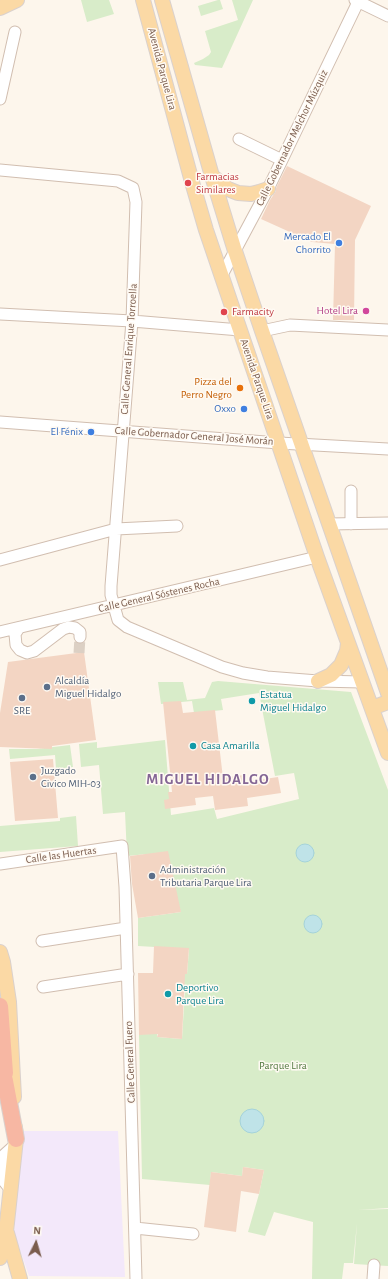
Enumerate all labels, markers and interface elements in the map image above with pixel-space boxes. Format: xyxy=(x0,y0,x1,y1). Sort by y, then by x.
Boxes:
street label: Avenida Parque Lira xyxy=(145,27,179,111)
street label: Calle Gobernador Melchor Múzquiz xyxy=(253,68,331,208)
place label: Farmacias Similares xyxy=(196,170,239,196)
marker: Farmacias Similares xyxy=(183,178,193,188)
place label: Mercado El Chorrito xyxy=(284,230,331,256)
marker: Mercado El Chorrito xyxy=(334,238,344,248)
street label: Calle General Enrique Torroella xyxy=(118,283,140,415)
place label: Hotel Lira xyxy=(317,304,358,318)
place label: Farmacity xyxy=(232,305,274,319)
marker: Hotel Lira xyxy=(361,306,371,316)
marker: Farmacity xyxy=(219,307,229,317)
street label: Avenida Parque Lira xyxy=(237,337,277,421)
place label: Pizza del Perro Negro xyxy=(181,375,232,401)
marker: Pizza del Perro Negro xyxy=(235,383,245,393)
place label: Oxxo xyxy=(214,402,236,416)
marker: Oxxo xyxy=(239,404,249,414)
street label: Calle Gobernador General José Morán xyxy=(114,424,274,448)
place label: El Fénix xyxy=(51,425,83,439)
marker: El Fénix xyxy=(86,427,96,437)
street label: Calle General Sóstenes Rocha xyxy=(97,575,221,615)
place label: Alcaldía Miguel Hidalgo xyxy=(55,674,121,700)
marker: Alcaldía Miguel Hidalgo xyxy=(42,682,52,692)
place label: Estatua Miguel Hidalgo xyxy=(260,688,326,714)
marker: SRE xyxy=(17,693,27,703)
marker: Estatua Miguel Hidalgo xyxy=(247,696,257,706)
place label: SRE xyxy=(14,704,30,718)
place label: Casa Amarilla xyxy=(201,739,260,753)
marker: Casa Amarilla xyxy=(188,741,198,751)
place label: Juzgado Civico MIH-03 xyxy=(41,764,101,790)
district label: MIGUEL HIDALGO xyxy=(146,770,270,788)
marker: Juzgado Civico MIH-03 xyxy=(28,772,38,782)
street label: Calle las Huertas xyxy=(25,844,97,866)
place label: Administración Tributaria Parque Lira xyxy=(160,863,252,889)
marker: Administración Tributaria Parque Lira xyxy=(147,871,157,881)
place label: Deportivo Parque Lira xyxy=(176,981,224,1007)
marker: Deportivo Parque Lira xyxy=(163,989,173,999)
street label: Calle General Fuero xyxy=(122,1021,138,1103)
park label: Parque Lira xyxy=(259,1059,307,1073)
north arrow xyxy=(16,1223,56,1263)
text: N xyxy=(33,1225,41,1236)

